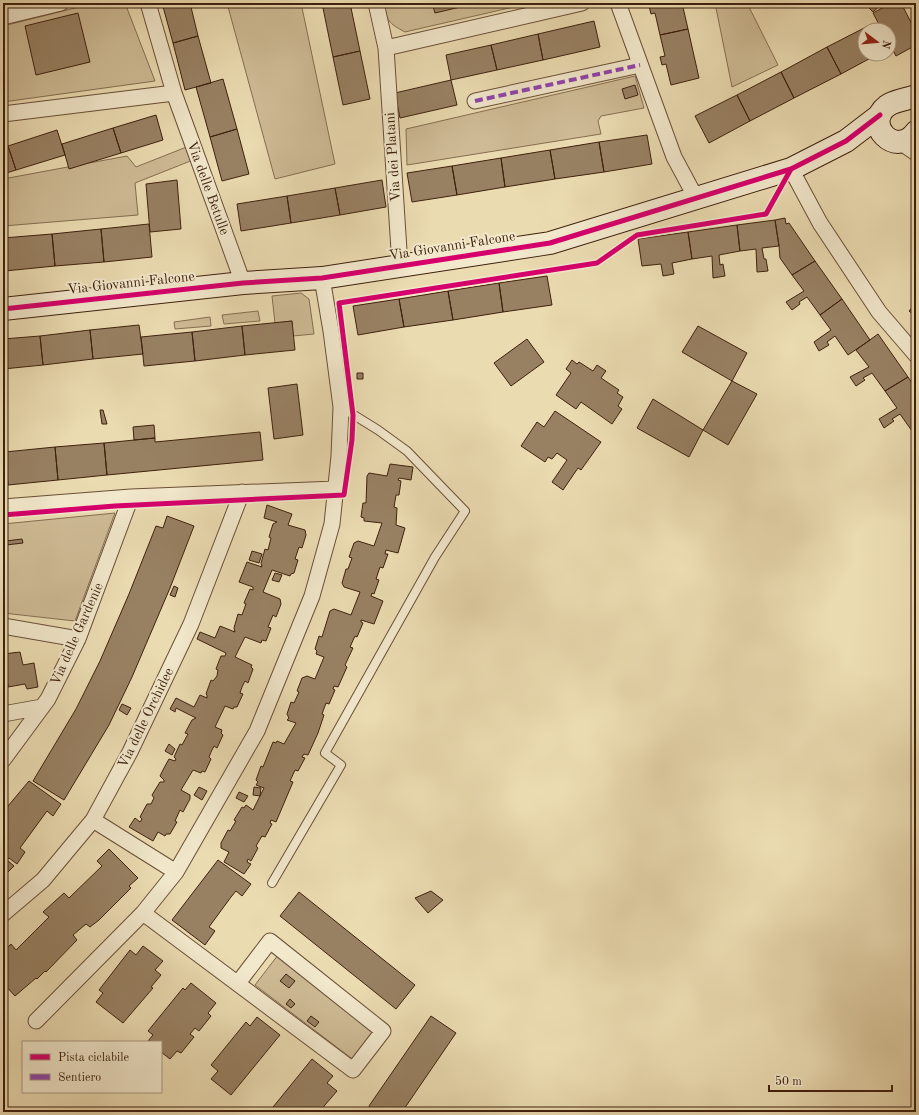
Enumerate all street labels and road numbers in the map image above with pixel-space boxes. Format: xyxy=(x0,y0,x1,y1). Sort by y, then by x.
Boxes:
street label: Via dei Platani xyxy=(383,112,403,202)
street label: Via delle Betulle xyxy=(185,139,231,237)
street label: Via Giovanni Falcone xyxy=(388,229,516,263)
street label: Via Giovanni Falcone xyxy=(67,269,195,297)
street label: Via delle Gardenie xyxy=(48,581,106,687)
street label: Via delle Orchidee xyxy=(116,666,176,770)

